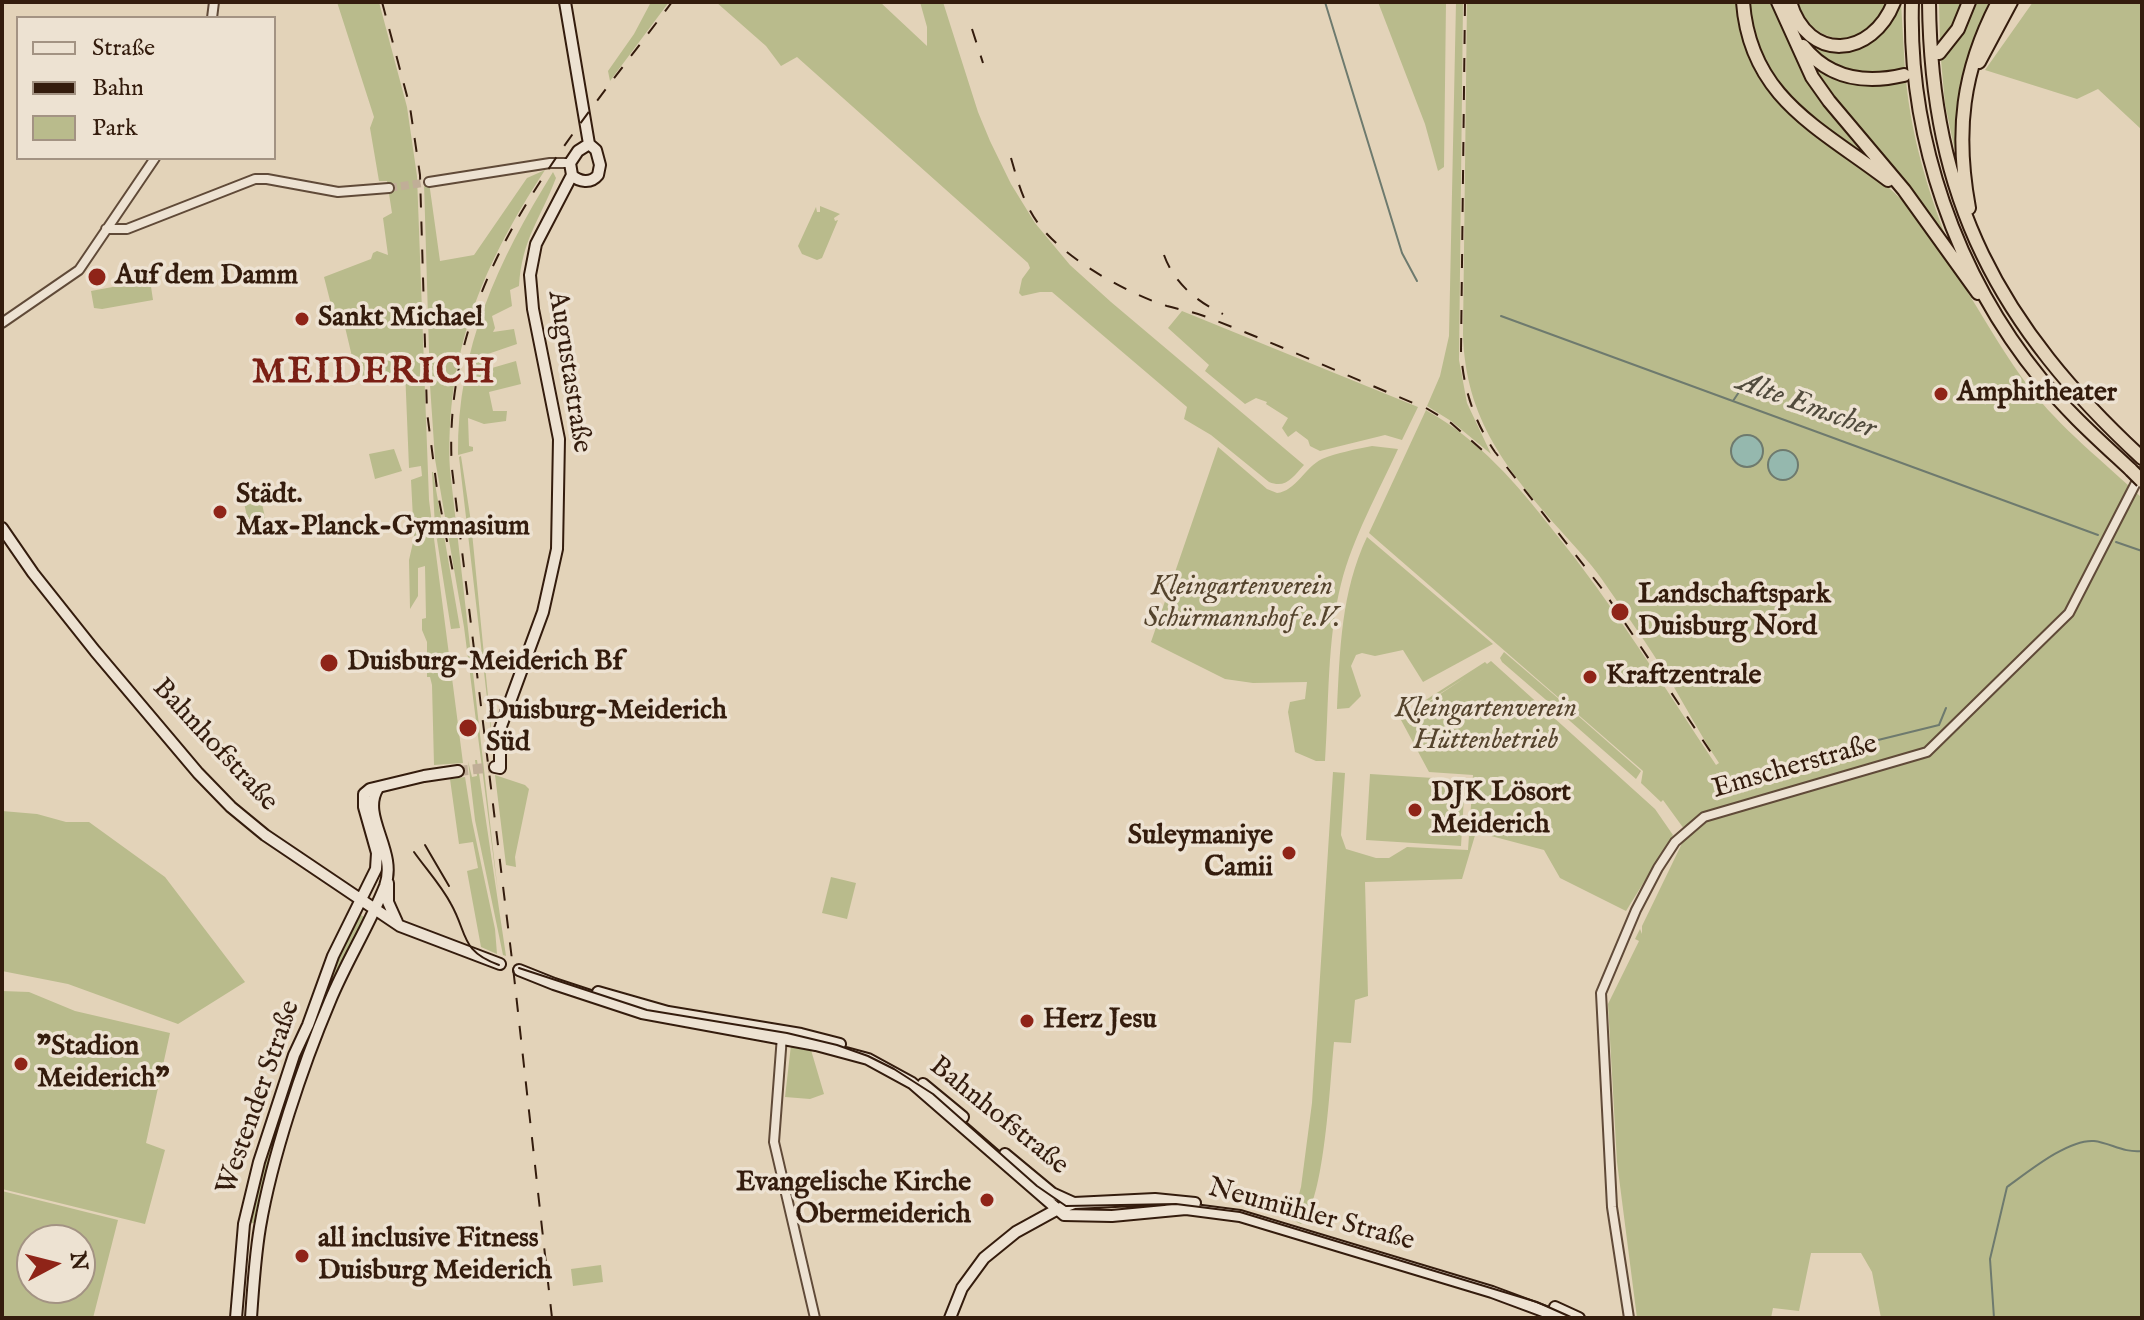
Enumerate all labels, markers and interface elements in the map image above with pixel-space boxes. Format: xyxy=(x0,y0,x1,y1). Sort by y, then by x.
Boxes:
legend xyxy=(16,16,276,160)
text: Straße xyxy=(92,33,155,64)
text: Bahn xyxy=(92,73,144,104)
text: Park xyxy=(92,113,138,144)
place label: Auf dem Damm xyxy=(115,260,298,294)
marker: Auf dem Damm xyxy=(86,266,108,288)
street label: Augustastraße xyxy=(539,288,597,456)
place label: Sankt Michael xyxy=(318,302,483,336)
marker: Sankt Michael xyxy=(293,310,311,328)
district label: MEIDERICH xyxy=(252,353,496,397)
water label: Alte Emscher xyxy=(1732,365,1880,449)
place label: Amphitheater xyxy=(1957,377,2117,411)
marker: Amphitheater xyxy=(1932,385,1950,403)
place label: Städt. Max-Planck-Gymnasium xyxy=(236,479,530,545)
marker: Städt. Max-Planck-Gymnasium xyxy=(211,503,229,521)
park label: Kleingartenverein Schürmannshof e.V. xyxy=(1144,571,1340,637)
place label: Landschaftspark Duisburg Nord xyxy=(1638,579,1831,645)
marker: Landschaftspark Duisburg Nord xyxy=(1609,601,1631,623)
place label: Duisburg-Meiderich Bf xyxy=(347,646,623,680)
marker: Duisburg-Meiderich Bf xyxy=(318,652,340,674)
place label: Kraftzentrale xyxy=(1606,660,1761,694)
marker: Kraftzentrale xyxy=(1581,668,1599,686)
street label: Bahnhofstraße xyxy=(144,673,284,819)
park label: Kleingartenverein Hüttenbetrieb xyxy=(1395,693,1577,759)
place label: Duisburg-Meiderich Süd xyxy=(486,695,727,761)
marker: Duisburg-Meiderich Süd xyxy=(457,717,479,739)
street label: Emscherstraße xyxy=(1709,728,1881,808)
place label: DJK Lösort Meiderich xyxy=(1431,777,1571,843)
marker: DJK Lösort Meiderich xyxy=(1406,801,1424,819)
place label: Suleymaniye Camii xyxy=(1128,820,1273,886)
marker: Suleymaniye Camii xyxy=(1280,844,1298,862)
street label: Westender Straße xyxy=(211,996,309,1200)
place label: Herz Jesu xyxy=(1043,1004,1157,1038)
marker: Herz Jesu xyxy=(1018,1012,1036,1030)
place label: "Stadion Meiderich" xyxy=(37,1031,170,1097)
street label: Bahnhofstraße xyxy=(922,1051,1074,1183)
marker: "Stadion Meiderich" xyxy=(12,1055,30,1073)
place label: Evangelische Kirche Obermeiderich xyxy=(736,1167,971,1233)
street label: Neumühler Straße xyxy=(1204,1172,1418,1260)
marker: Evangelische Kirche Obermeiderich xyxy=(978,1191,996,1209)
place label: all inclusive Fitness Duisburg Meiderich xyxy=(318,1223,552,1289)
north arrow xyxy=(16,1224,96,1304)
marker: all inclusive Fitness Duisburg Meiderich xyxy=(293,1247,311,1265)
text: N xyxy=(63,1250,93,1272)

